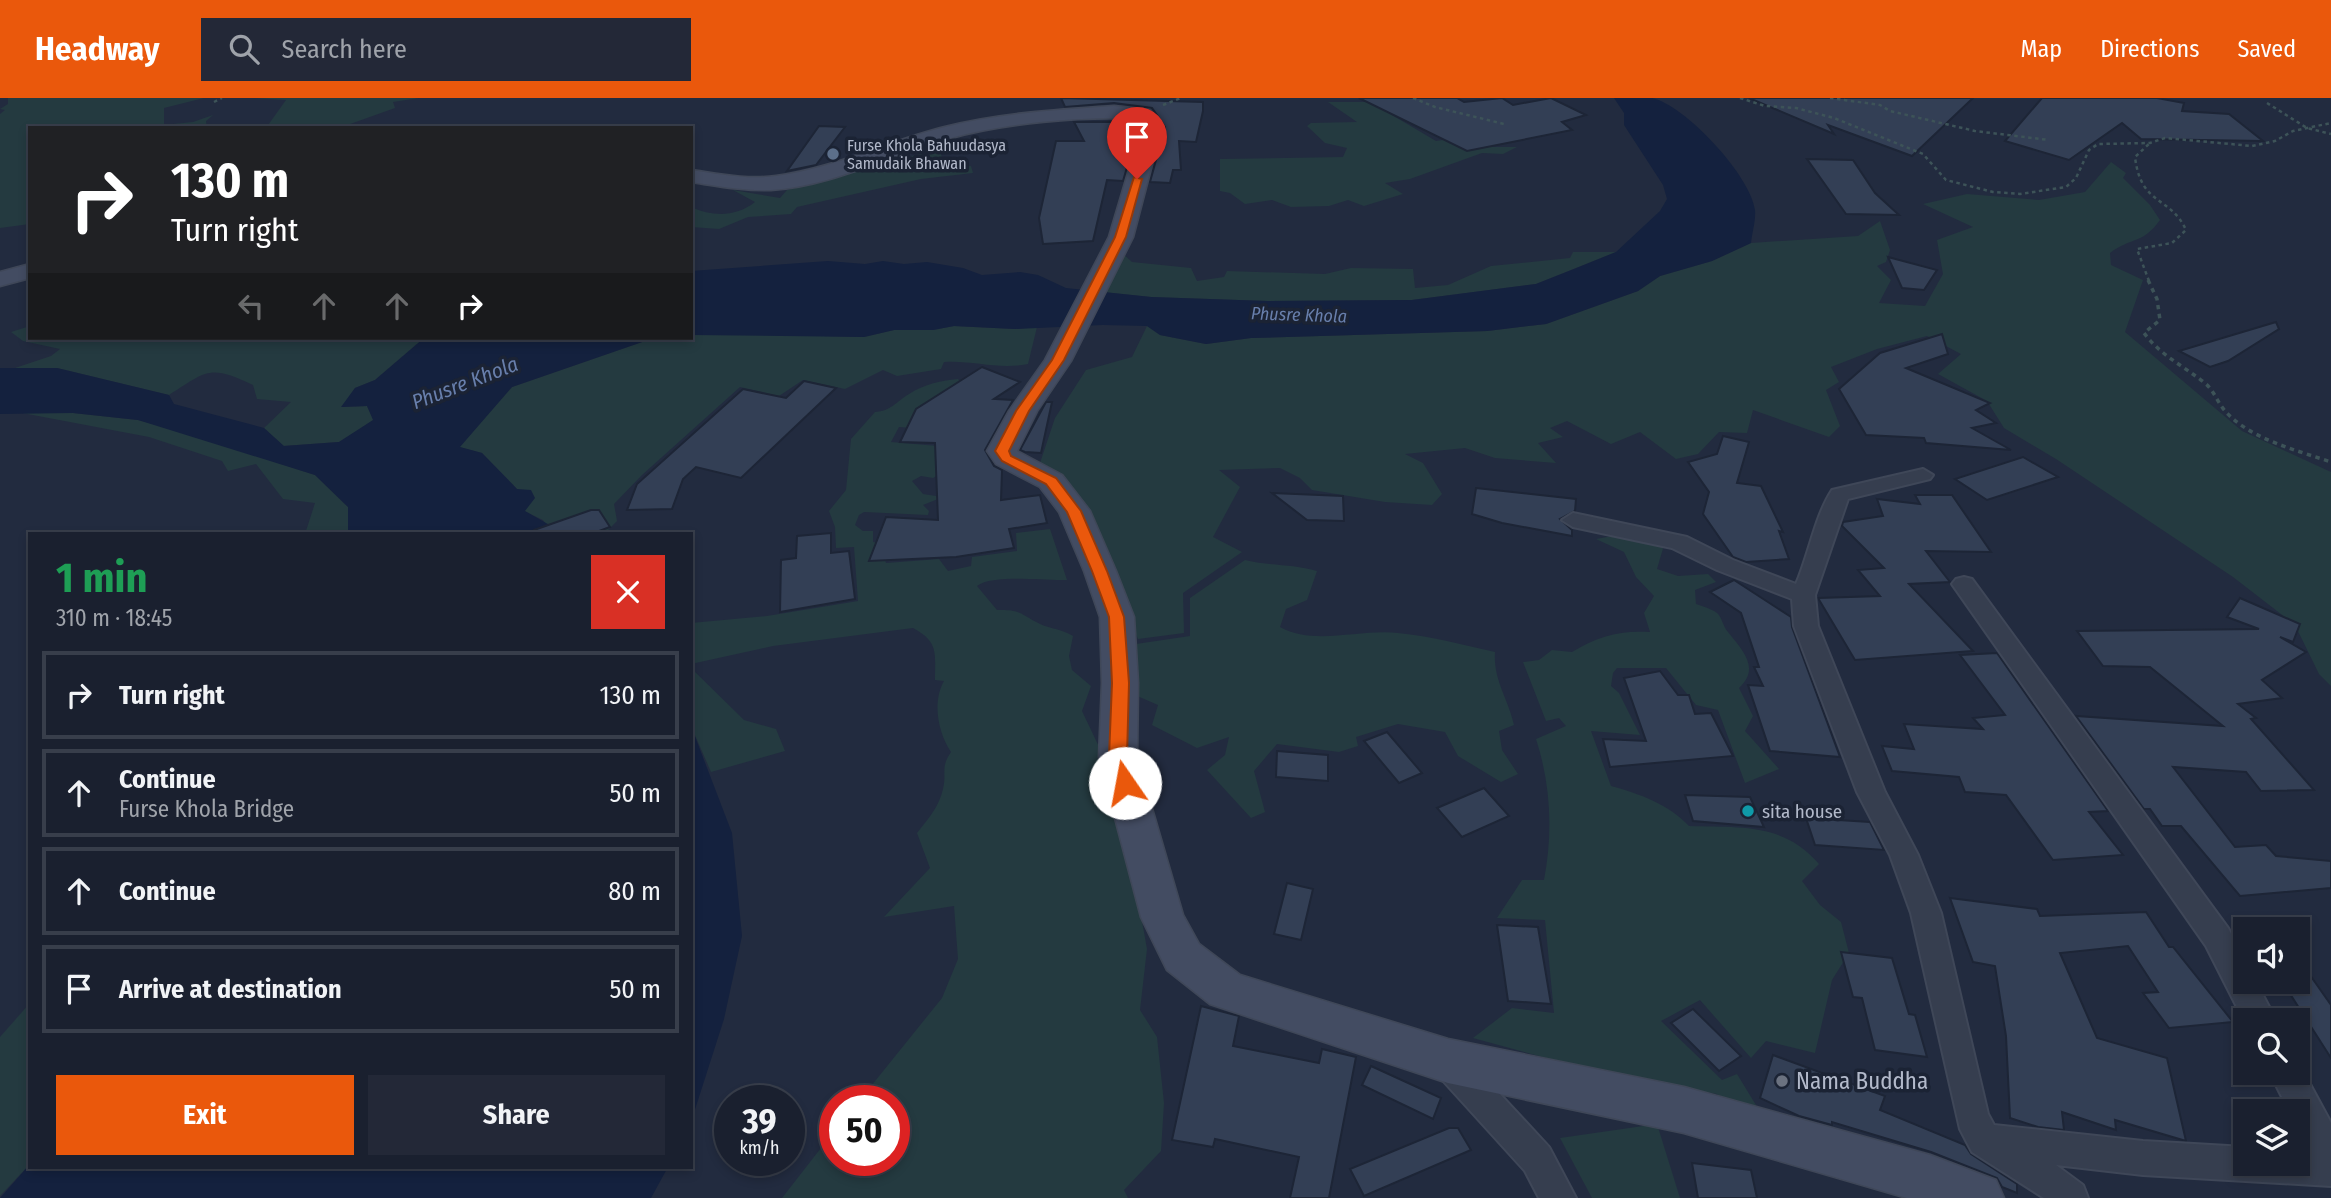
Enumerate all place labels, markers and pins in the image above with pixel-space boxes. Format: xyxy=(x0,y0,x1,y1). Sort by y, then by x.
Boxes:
pin xyxy=(1107,107,1167,179)
place label: Furse Khola Bahuudasya Samudaik Bhawan xyxy=(847,136,1006,173)
marker: Furse Khola Bahuudasya Samudaik Bhawan xyxy=(825,146,841,162)
place label: sita house xyxy=(1762,800,1842,823)
marker: sita house xyxy=(1740,803,1756,819)
place label: Nama Buddha xyxy=(1796,1067,1928,1095)
marker: Nama Buddha xyxy=(1774,1073,1790,1089)

